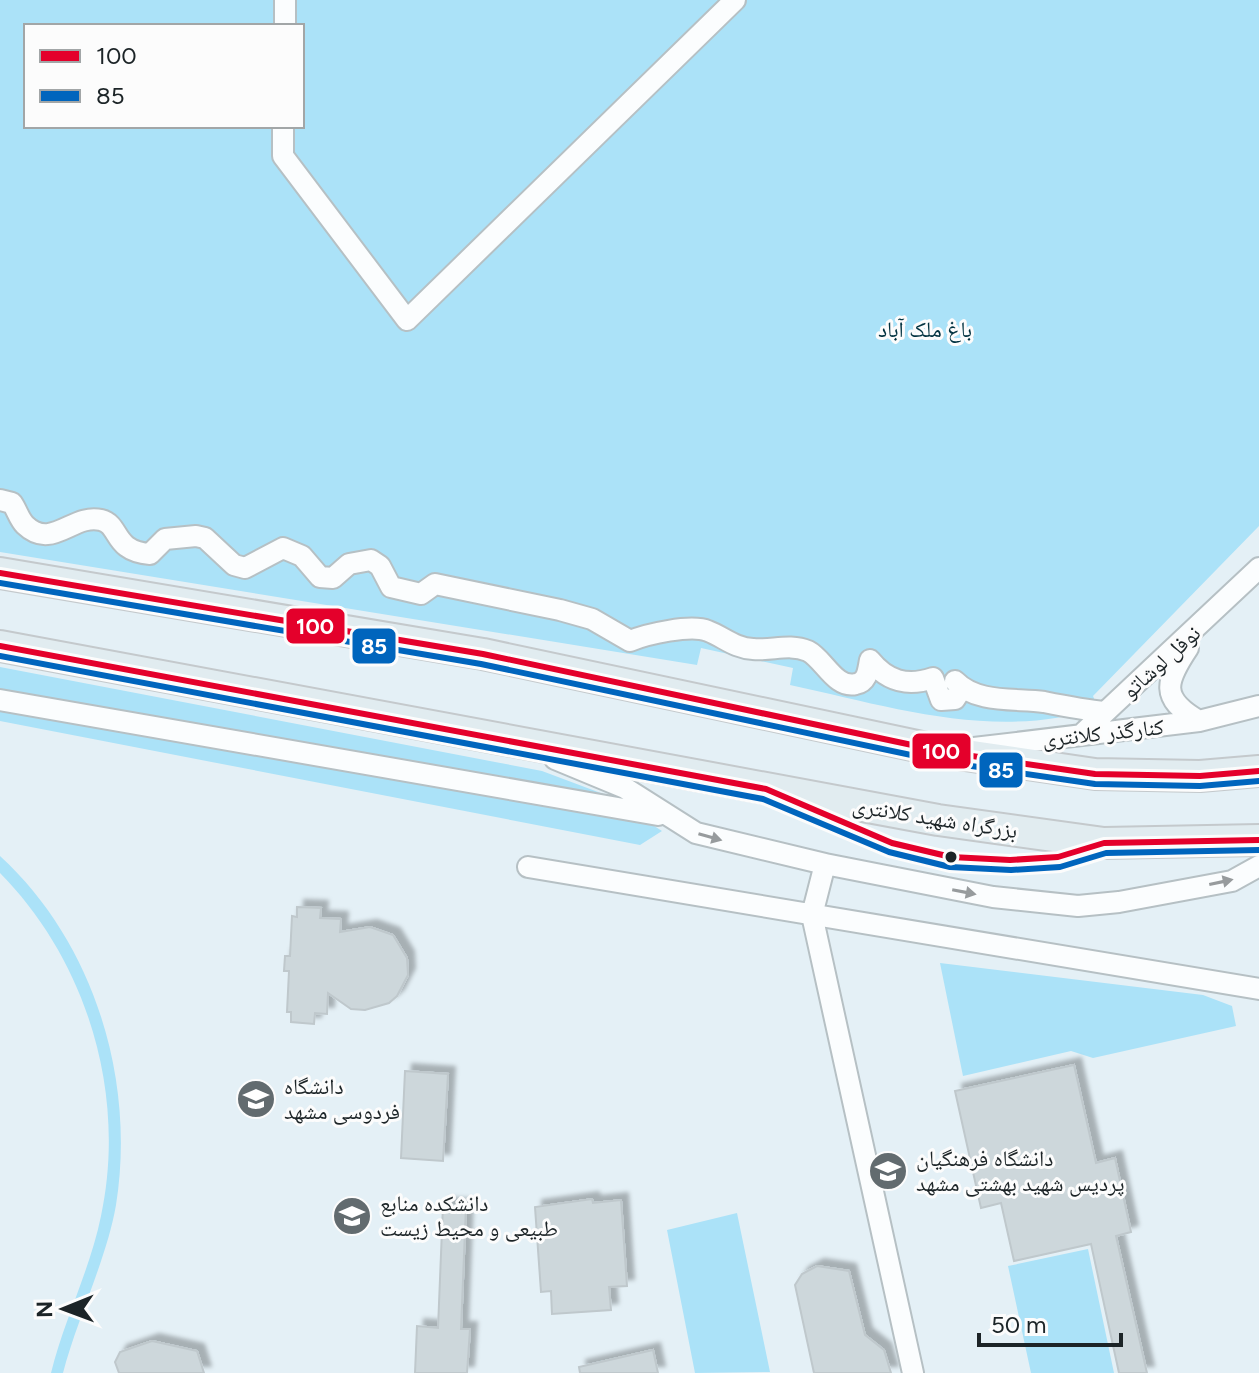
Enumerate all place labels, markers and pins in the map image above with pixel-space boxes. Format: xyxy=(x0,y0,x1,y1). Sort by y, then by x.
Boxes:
unlabelled marker xyxy=(943,849,959,865)
place label: دانشگاه فردوسی مشهد xyxy=(284,1073,400,1125)
school or university icon: دانشگاه فردوسی مشهد xyxy=(235,1078,277,1120)
place label: دانشگاه فرهنگیان پردیس شهید بهشتی مشهد xyxy=(916,1145,1124,1197)
school or university icon: دانشگاه فرهنگیان پردیس شهید بهشتی مشهد xyxy=(867,1150,909,1192)
place label: دانشکده منابع طبیعی و محیط زیست xyxy=(380,1190,558,1242)
school or university icon: دانشکده منابع طبیعی و محیط زیست xyxy=(331,1195,373,1237)

